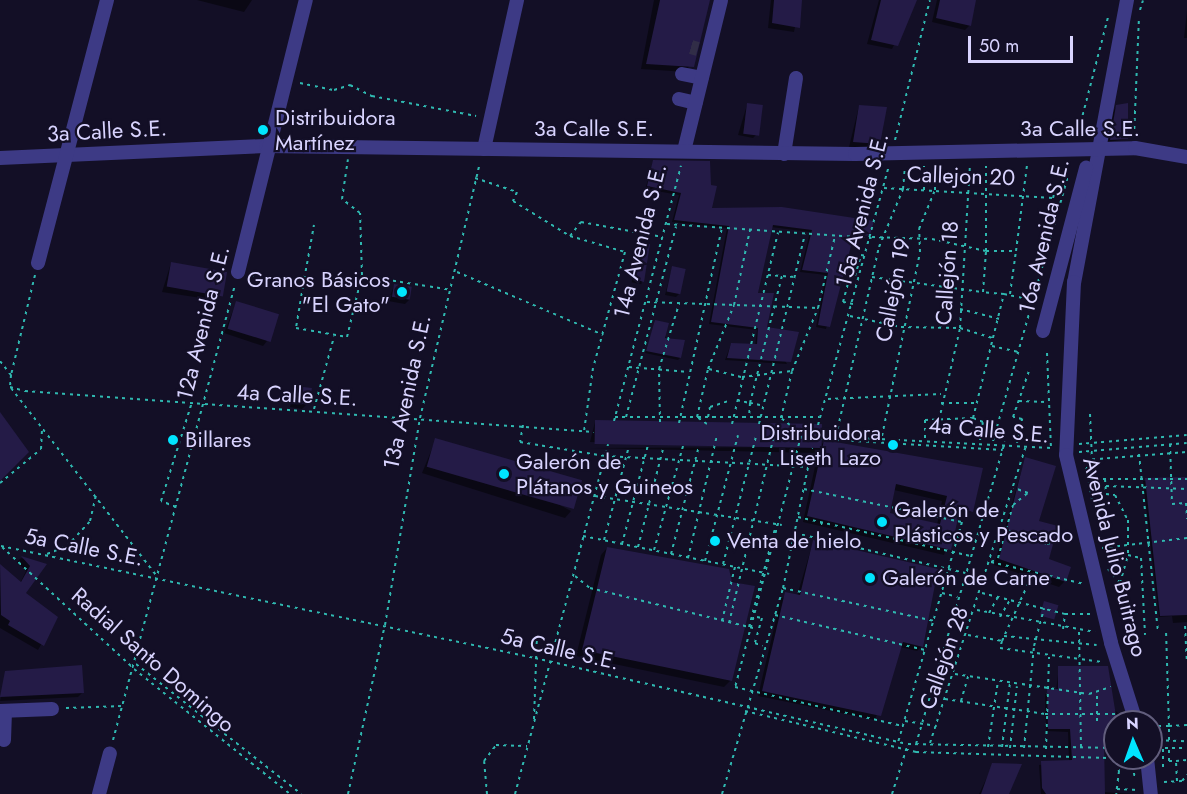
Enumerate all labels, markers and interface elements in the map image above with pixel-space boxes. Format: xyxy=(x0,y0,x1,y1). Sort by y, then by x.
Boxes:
scale bar xyxy=(971,24,1076,62)
text: 50 m xyxy=(979,33,1019,59)
place label: Distribuidora Martínez xyxy=(275,104,396,156)
street label: 3a Calle S.E. xyxy=(46,115,168,147)
street label: 3a Calle S.E. xyxy=(534,116,654,142)
street label: 3a Calle S.E. xyxy=(1020,116,1140,142)
marker: Distribuidora Martínez xyxy=(256,123,270,137)
street label: 15a Avenida S.E. xyxy=(830,130,894,290)
street label: 16a Avenida S.E. xyxy=(1013,156,1075,316)
street label: 14a Avenida S.E. xyxy=(608,161,672,321)
street label: Callejon 20 xyxy=(906,161,1016,191)
street label: Callejón 18 xyxy=(930,220,964,326)
street label: Callejón 19 xyxy=(870,236,916,344)
street label: 12a Avenida S.E. xyxy=(171,243,235,403)
place label: Granos Básicos "El Gato" xyxy=(247,266,390,318)
marker: Granos Básicos "El Gato" xyxy=(395,285,409,299)
street label: 13a Avenida S.E. xyxy=(378,312,436,472)
street label: 4a Calle S.E. xyxy=(236,379,358,411)
street label: 4a Calle S.E. xyxy=(928,412,1050,448)
place label: Distribuidora Liseth Lazo xyxy=(760,419,881,470)
place label: Billares xyxy=(185,427,251,453)
marker: Billares xyxy=(166,433,180,447)
marker: Distribuidora Liseth Lazo xyxy=(886,438,900,452)
place label: Galerón de Plátanos y Guineos xyxy=(516,448,693,500)
street label: Avenida Julio Buitrago xyxy=(1077,454,1153,660)
marker: Galerón de Plátanos y Guineos xyxy=(497,467,511,481)
place label: Galerón de Plásticos y Pescado xyxy=(894,496,1073,548)
marker: Galerón de Plásticos y Pescado xyxy=(875,515,889,529)
street label: 5a Calle S.E. xyxy=(22,523,146,571)
place label: Venta de hielo xyxy=(727,528,861,554)
marker: Venta de hielo xyxy=(708,534,722,548)
place label: Galerón de Carne xyxy=(882,565,1050,591)
marker: Galerón de Carne xyxy=(863,571,877,585)
street label: Radial Santo Domingo xyxy=(66,582,240,738)
street label: Callejón 28 xyxy=(914,603,974,713)
street label: 5a Calle S.E. xyxy=(498,623,622,675)
north arrow xyxy=(1103,710,1163,770)
text: N xyxy=(1126,712,1139,735)

